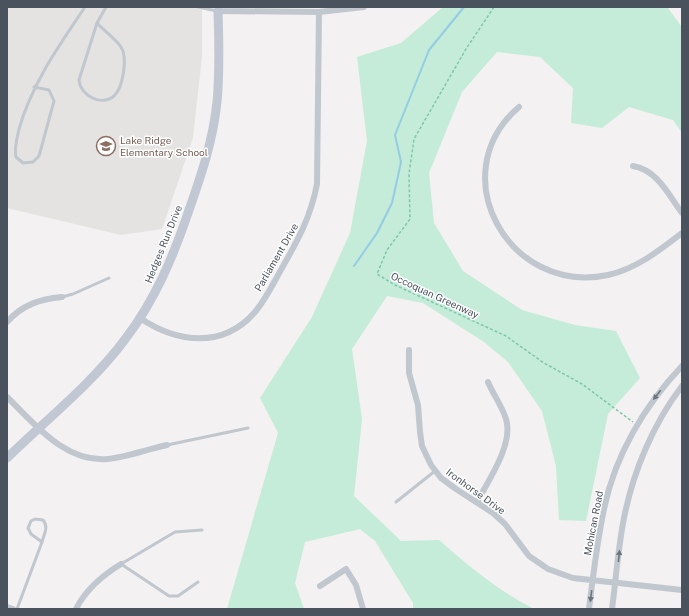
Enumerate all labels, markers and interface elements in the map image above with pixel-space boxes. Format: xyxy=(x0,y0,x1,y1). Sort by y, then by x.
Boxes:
place label: Lake Ridge Elementary School xyxy=(120,134,208,158)
school or university icon: Lake Ridge Elementary School xyxy=(95,135,117,157)
street label: Hedges Run Drive xyxy=(142,203,184,285)
street label: Parliament Drive xyxy=(252,220,301,293)
street label: Occoquan Greenway xyxy=(389,269,481,321)
one-way arrow xyxy=(653,390,661,401)
street label: Ironhorse Drive xyxy=(444,465,508,517)
street label: Mohican Road xyxy=(581,490,605,556)
one-way arrow xyxy=(615,550,622,562)
one-way arrow xyxy=(587,590,594,602)

